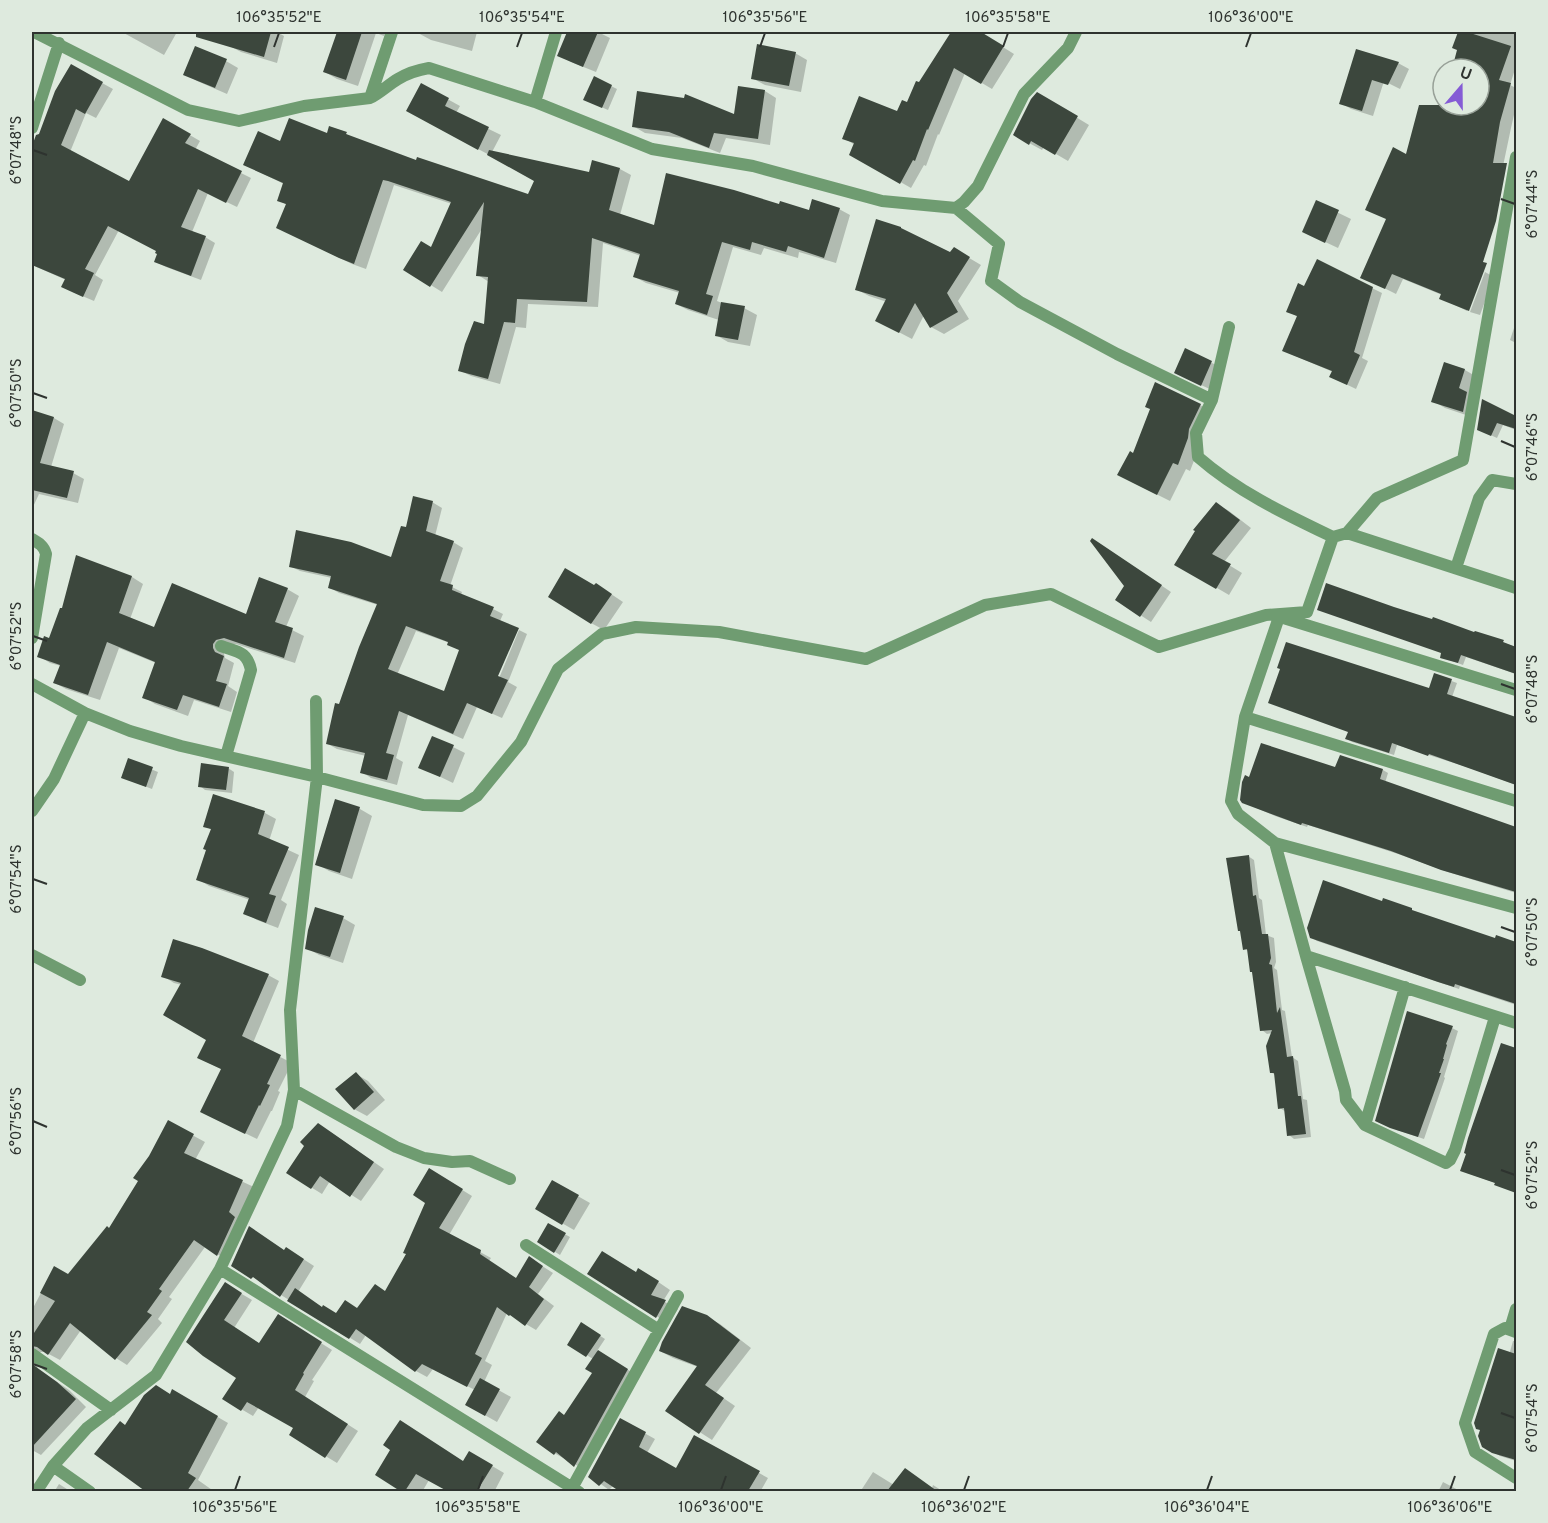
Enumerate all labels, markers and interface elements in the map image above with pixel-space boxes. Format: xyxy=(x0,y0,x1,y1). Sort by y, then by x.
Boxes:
text: 106°35'52"E xyxy=(236,9,322,28)
text: 106°35'54"E xyxy=(479,9,565,28)
text: 106°35'56"E xyxy=(722,9,808,28)
text: 106°35'58"E xyxy=(965,9,1051,28)
text: 106°36'00"E xyxy=(1208,9,1294,28)
north arrow xyxy=(1431,57,1491,117)
text: U xyxy=(1457,63,1474,86)
text: 6°07'48"S xyxy=(8,116,27,184)
text: 6°07'44"S xyxy=(1524,170,1543,238)
text: 6°07'50"S xyxy=(8,358,27,428)
text: 6°07'46"S xyxy=(1524,413,1543,481)
text: 6°07'52"S xyxy=(8,602,27,670)
text: 6°07'48"S xyxy=(1524,655,1543,723)
text: 6°07'54"S xyxy=(8,844,27,914)
text: 6°07'50"S xyxy=(1524,897,1543,967)
text: 6°07'56"S xyxy=(8,1087,27,1155)
text: 6°07'52"S xyxy=(1524,1141,1543,1209)
text: 6°07'58"S xyxy=(8,1330,27,1398)
text: 6°07'54"S xyxy=(1524,1383,1543,1453)
text: 106°35'56"E xyxy=(192,1499,278,1518)
text: 106°35'58"E xyxy=(435,1499,521,1518)
text: 106°36'00"E xyxy=(678,1499,764,1518)
text: 106°36'02"E xyxy=(921,1499,1007,1518)
text: 106°36'04"E xyxy=(1164,1499,1250,1518)
text: 106°36'06"E xyxy=(1407,1499,1493,1518)

